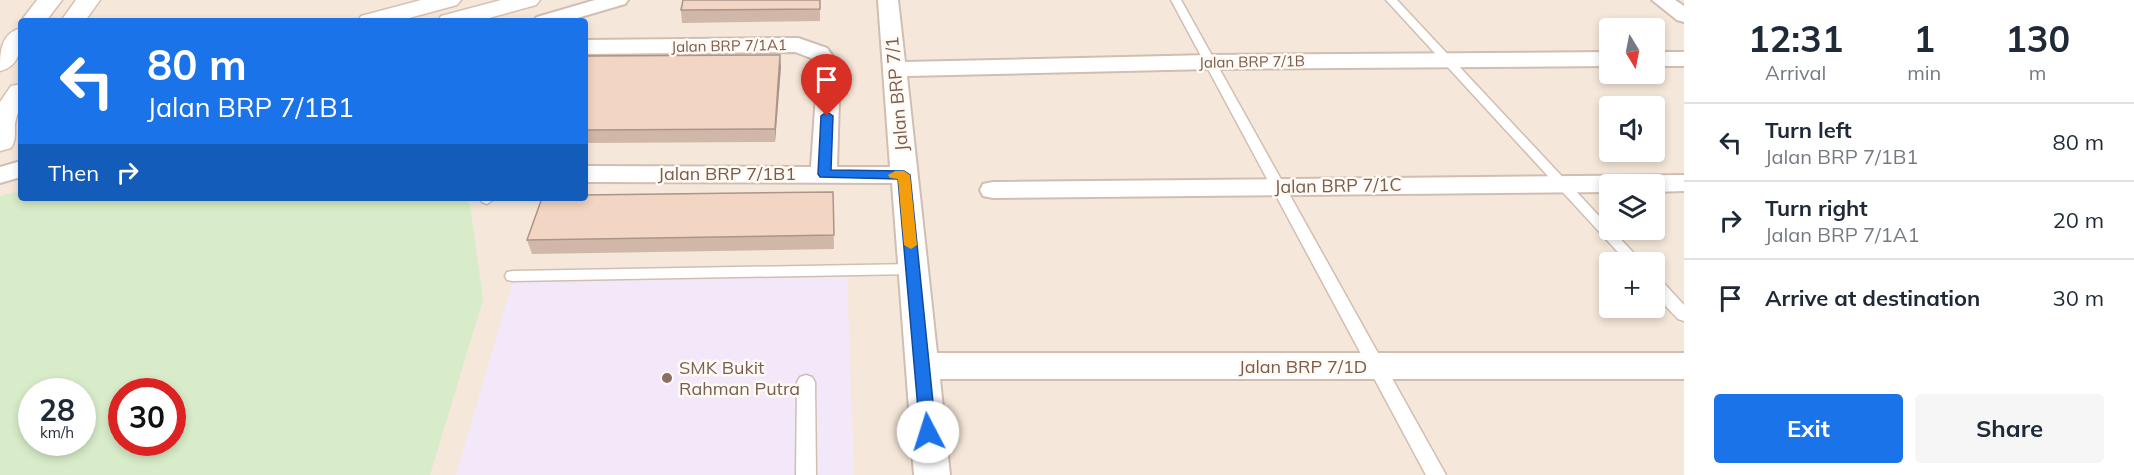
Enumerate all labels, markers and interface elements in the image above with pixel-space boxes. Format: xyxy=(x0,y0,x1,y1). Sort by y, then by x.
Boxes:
text: 12:31 xyxy=(1748,16,1843,61)
text: 1 xyxy=(1913,16,1935,61)
text: 130 xyxy=(2005,16,2070,61)
north arrow xyxy=(1599,18,1665,84)
map controls xyxy=(1599,18,1665,318)
street label: Jalan BRP 7/1A1 xyxy=(671,35,787,56)
street label: Jalan BRP 7/1 xyxy=(880,36,913,152)
text: 80 m xyxy=(147,38,247,91)
icon: left xyxy=(48,42,126,120)
street label: Jalan BRP 7/1B xyxy=(1199,51,1305,72)
pin xyxy=(801,54,852,116)
text: Arrival xyxy=(1765,60,1826,85)
text: min xyxy=(1907,60,1941,85)
text: m xyxy=(2029,60,2046,85)
icon: arrive xyxy=(810,63,843,96)
text: Jalan BRP 7/1B1 xyxy=(147,90,354,124)
button: sound xyxy=(1599,96,1665,162)
text: Turn left xyxy=(1765,116,1852,144)
icon: left xyxy=(1714,126,1747,159)
text: 80 m xyxy=(2053,128,2104,156)
text: Jalan BRP 7/1B1 xyxy=(1765,144,1918,169)
icon: right xyxy=(111,156,144,189)
text: Then xyxy=(48,159,99,187)
street label: Jalan BRP 7/1B1 xyxy=(658,162,796,185)
street label: Jalan BRP 7/1C xyxy=(1274,173,1402,198)
button: layers xyxy=(1599,174,1665,240)
text: Turn right xyxy=(1765,194,1868,222)
icon: right xyxy=(1714,204,1747,237)
text: 20 m xyxy=(2053,206,2104,234)
text: Jalan BRP 7/1A1 xyxy=(1765,222,1919,247)
button: + xyxy=(1599,252,1665,318)
icon: arrive xyxy=(1714,282,1747,315)
text: Arrive at destination xyxy=(1765,284,1980,312)
text: 30 m xyxy=(2053,284,2104,312)
street label: Jalan BRP 7/1D xyxy=(1239,355,1367,378)
place label: SMK Bukit Rahman Putra xyxy=(679,356,800,400)
marker: SMK Bukit Rahman Putra xyxy=(660,371,674,385)
speed limit sign: 30 xyxy=(108,378,186,456)
text: 28 xyxy=(39,391,75,429)
button: Exit xyxy=(1714,394,1903,463)
button: Share xyxy=(1915,394,2104,463)
position arrow xyxy=(896,400,960,464)
text: km/h xyxy=(40,423,74,442)

